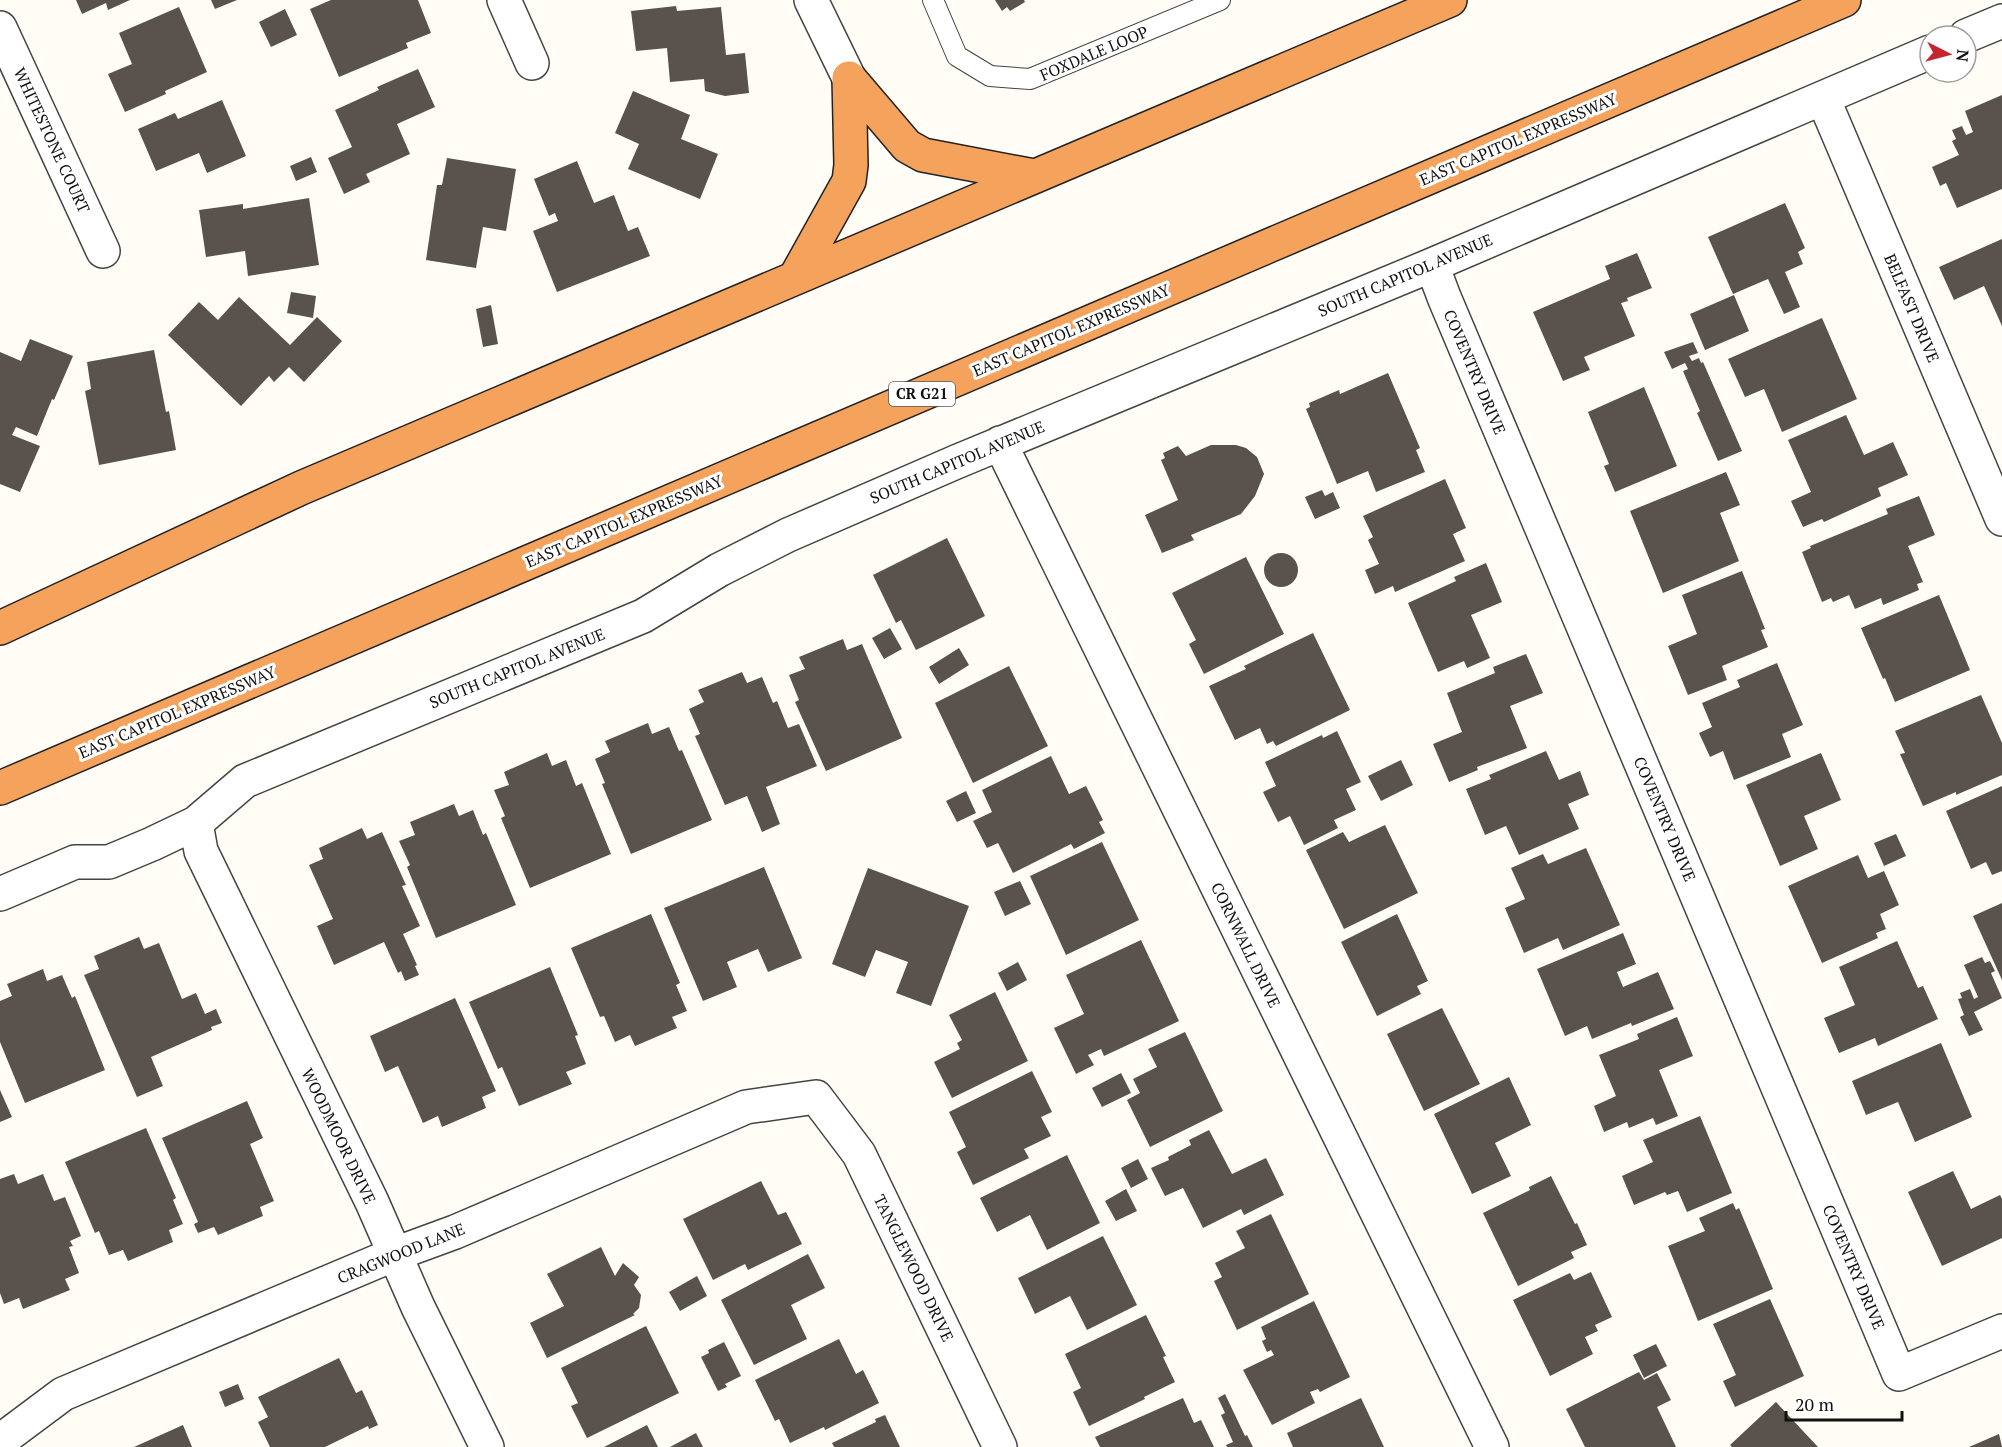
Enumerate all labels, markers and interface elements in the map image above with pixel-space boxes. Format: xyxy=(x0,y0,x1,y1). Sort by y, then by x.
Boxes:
street label: FOXDALE LOOP xyxy=(1036,20,1152,86)
north arrow xyxy=(1918,24,1978,84)
text: N xyxy=(1951,48,1974,63)
street label: WHITESTONE COURT xyxy=(9,64,95,216)
street label: EAST CAPITOL EXPRESSWAY xyxy=(1416,87,1621,191)
street label: SOUTH CAPITOL AVENUE xyxy=(1314,228,1496,322)
street label: BELFAST DRIVE xyxy=(1879,250,1945,366)
street label: EAST CAPITOL EXPRESSWAY xyxy=(969,278,1174,382)
street label: COVENTRY DRIVE xyxy=(1439,306,1511,438)
road number: CR G21 xyxy=(889,382,955,406)
street label: SOUTH CAPITOL AVENUE xyxy=(866,415,1048,509)
street label: EAST CAPITOL EXPRESSWAY xyxy=(522,469,727,573)
street label: SOUTH CAPITOL AVENUE xyxy=(426,623,608,713)
street label: EAST CAPITOL EXPRESSWAY xyxy=(75,660,280,764)
street label: COVENTRY DRIVE xyxy=(1629,753,1701,885)
street label: CORNWALL DRIVE xyxy=(1206,879,1286,1011)
street label: WOODMOOR DRIVE xyxy=(297,1064,381,1208)
street label: TANGLEWOOD DRIVE xyxy=(869,1191,959,1345)
street label: COVENTRY DRIVE xyxy=(1818,1201,1890,1333)
street label: CRAGWOOD LANE xyxy=(334,1217,468,1289)
scale bar xyxy=(1786,1384,1902,1422)
text: 20 m xyxy=(1795,1392,1835,1416)

